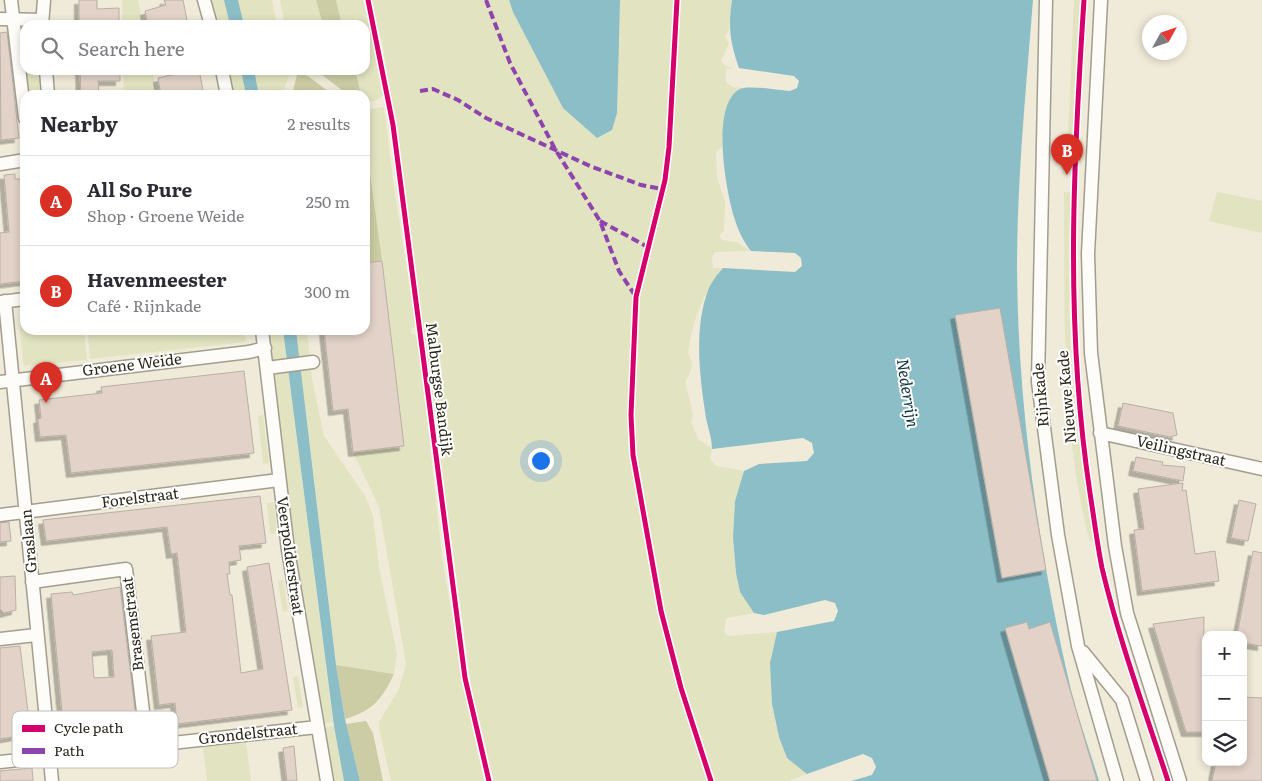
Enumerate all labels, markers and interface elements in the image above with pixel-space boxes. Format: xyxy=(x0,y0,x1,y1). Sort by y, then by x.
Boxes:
north arrow xyxy=(1142,15,1187,60)
search box xyxy=(20,20,370,75)
icon: search xyxy=(38,34,66,62)
text: Search here xyxy=(78,34,185,62)
text: Nearby xyxy=(40,107,118,138)
text: 2 results xyxy=(287,111,350,135)
pin: B xyxy=(1051,134,1083,175)
text: All So Pure xyxy=(87,175,192,203)
text: A xyxy=(50,189,62,213)
text: 250 m xyxy=(306,189,350,213)
text: Shop · Groene Weide xyxy=(87,203,244,227)
text: Havenmeester xyxy=(87,265,227,293)
text: B xyxy=(50,279,62,303)
text: 300 m xyxy=(304,279,350,303)
text: Café · Rijnkade xyxy=(87,293,201,317)
street label: Malburgse Bandijk xyxy=(421,321,460,458)
street label: Groene Weide xyxy=(81,346,183,381)
street label: Nieuwe Kade xyxy=(1050,349,1081,445)
water label: Nederrijn xyxy=(892,357,926,429)
pin: A xyxy=(30,362,62,403)
street label: Rijnkade xyxy=(1025,362,1054,428)
street label: Veilingstraat xyxy=(1134,428,1229,471)
your location xyxy=(528,448,554,474)
street label: Forelstraat xyxy=(100,480,180,513)
street label: Veerpolderstraat xyxy=(272,495,311,617)
street label: Graslaan xyxy=(13,508,42,574)
street label: Brasemstraat xyxy=(114,576,149,673)
map controls xyxy=(1202,631,1247,766)
button: + xyxy=(1202,631,1247,676)
button: − xyxy=(1202,676,1247,721)
legend xyxy=(12,711,178,768)
street label: Grondelstraat xyxy=(197,716,299,749)
text: Cycle path xyxy=(54,717,123,737)
button: layers xyxy=(1202,721,1247,766)
text: Path xyxy=(54,740,84,760)

